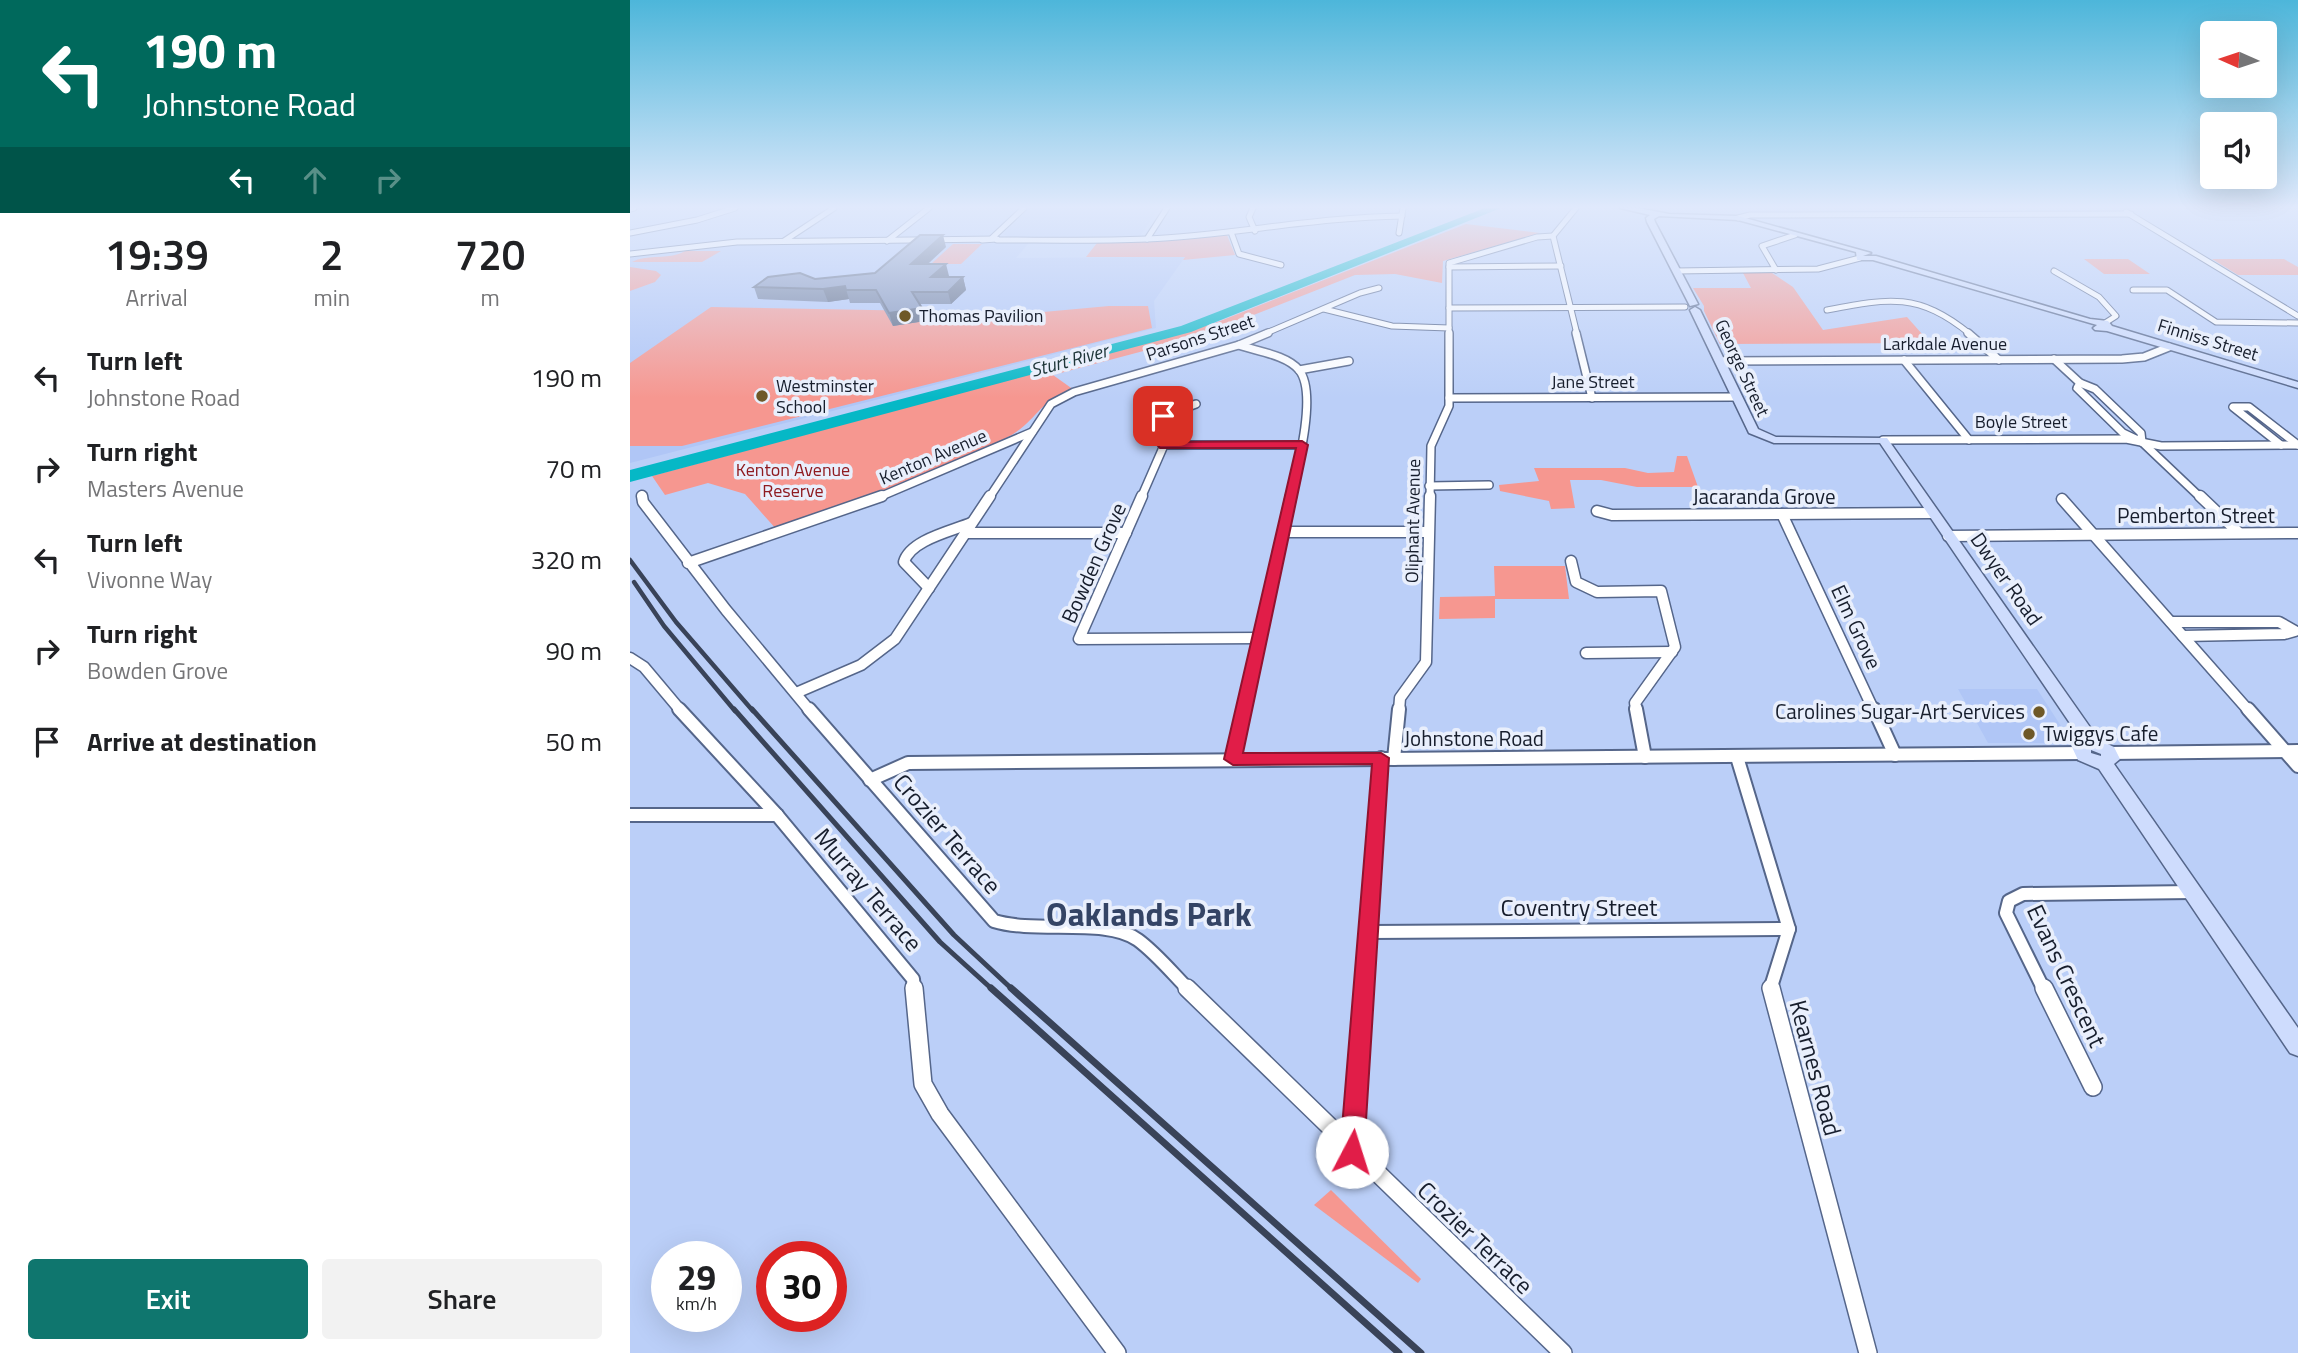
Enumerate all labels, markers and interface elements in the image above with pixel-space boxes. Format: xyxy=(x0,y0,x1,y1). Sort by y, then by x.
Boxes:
text: 190 m xyxy=(143,12,277,87)
north arrow xyxy=(2200,21,2277,98)
map controls xyxy=(2200,21,2277,189)
icon: left xyxy=(28,28,119,119)
text: Johnstone Road xyxy=(143,80,356,128)
button: sound xyxy=(2200,112,2277,189)
icon: left xyxy=(223,161,261,199)
icon: ahead xyxy=(296,161,334,199)
icon: right xyxy=(369,161,407,199)
text: 19:39 xyxy=(105,222,209,286)
text: 2 xyxy=(320,222,344,286)
text: 720 xyxy=(455,222,525,286)
text: Arrival xyxy=(126,280,188,315)
text: min xyxy=(313,280,350,315)
text: m xyxy=(480,280,500,315)
place label: Thomas Pavilion xyxy=(919,302,1043,329)
street label: Parsons Street xyxy=(1142,307,1258,368)
marker: Thomas Pavilion xyxy=(897,308,913,324)
street label: Finniss Street xyxy=(2155,311,2262,368)
street label: George Street xyxy=(1708,315,1777,421)
street label: Larkdale Avenue xyxy=(1883,330,2007,357)
water label: Sturt River xyxy=(1027,335,1113,384)
text: Turn left xyxy=(87,341,182,380)
text: 190 m xyxy=(531,358,602,397)
icon: left xyxy=(28,359,66,397)
street label: Jane Street xyxy=(1551,368,1635,395)
place label: Westminster School xyxy=(776,372,874,420)
text: Johnstone Road xyxy=(87,380,240,415)
pin xyxy=(1133,386,1193,446)
marker: Westminster School xyxy=(754,388,770,404)
icon: arrive xyxy=(1144,397,1182,435)
street label: Boyle Street xyxy=(1975,408,2068,435)
street label: Kenton Avenue xyxy=(875,422,991,491)
text: Turn right xyxy=(87,432,198,471)
text: 70 m xyxy=(545,449,602,488)
icon: right xyxy=(28,450,66,488)
park label: Kenton Avenue Reserve xyxy=(736,456,850,504)
street label: Oliphant Avenue xyxy=(1398,459,1427,583)
text: Masters Avenue xyxy=(87,471,244,506)
street label: Jacaranda Grove xyxy=(1693,480,1836,512)
street label: Bowden Grove xyxy=(1052,497,1134,628)
street label: Pemberton Street xyxy=(2117,499,2276,531)
text: Turn left xyxy=(87,523,182,562)
street label: Dwyer Road xyxy=(1963,525,2051,632)
text: 320 m xyxy=(531,540,602,579)
icon: left xyxy=(28,541,66,579)
text: Vivonne Way xyxy=(87,562,212,597)
street label: Elm Grove xyxy=(1823,579,1890,674)
text: Turn right xyxy=(87,614,198,653)
text: 90 m xyxy=(545,631,602,670)
icon: right xyxy=(28,632,66,670)
text: Bowden Grove xyxy=(87,653,228,688)
place label: Carolines Sugar-Art Services xyxy=(1775,695,2025,727)
marker: Carolines Sugar-Art Services xyxy=(2031,704,2047,720)
place label: Twiggys Cafe xyxy=(2043,717,2158,749)
text: Arrive at destination xyxy=(87,722,317,761)
text: 50 m xyxy=(545,722,602,761)
street label: Johnstone Road xyxy=(1404,722,1544,754)
icon: arrive xyxy=(28,723,66,761)
marker: Twiggys Cafe xyxy=(2021,726,2037,742)
street label: Crozier Terrace xyxy=(885,765,1010,901)
street label: Murray Terrace xyxy=(806,820,931,959)
district label: Oaklands Park xyxy=(1046,889,1252,939)
street label: Coventry Street xyxy=(1500,889,1658,925)
street label: Evans Crescent xyxy=(2018,898,2116,1053)
street label: Kearnes Road xyxy=(1781,996,1851,1140)
position arrow xyxy=(1315,1115,1389,1189)
street label: Crozier Terrace xyxy=(1410,1173,1542,1302)
speed limit sign: 30 xyxy=(756,1241,847,1332)
text: 29 xyxy=(677,1250,716,1304)
button: Exit xyxy=(28,1259,308,1339)
button: Share xyxy=(322,1259,602,1339)
text: km/h xyxy=(676,1290,717,1317)

